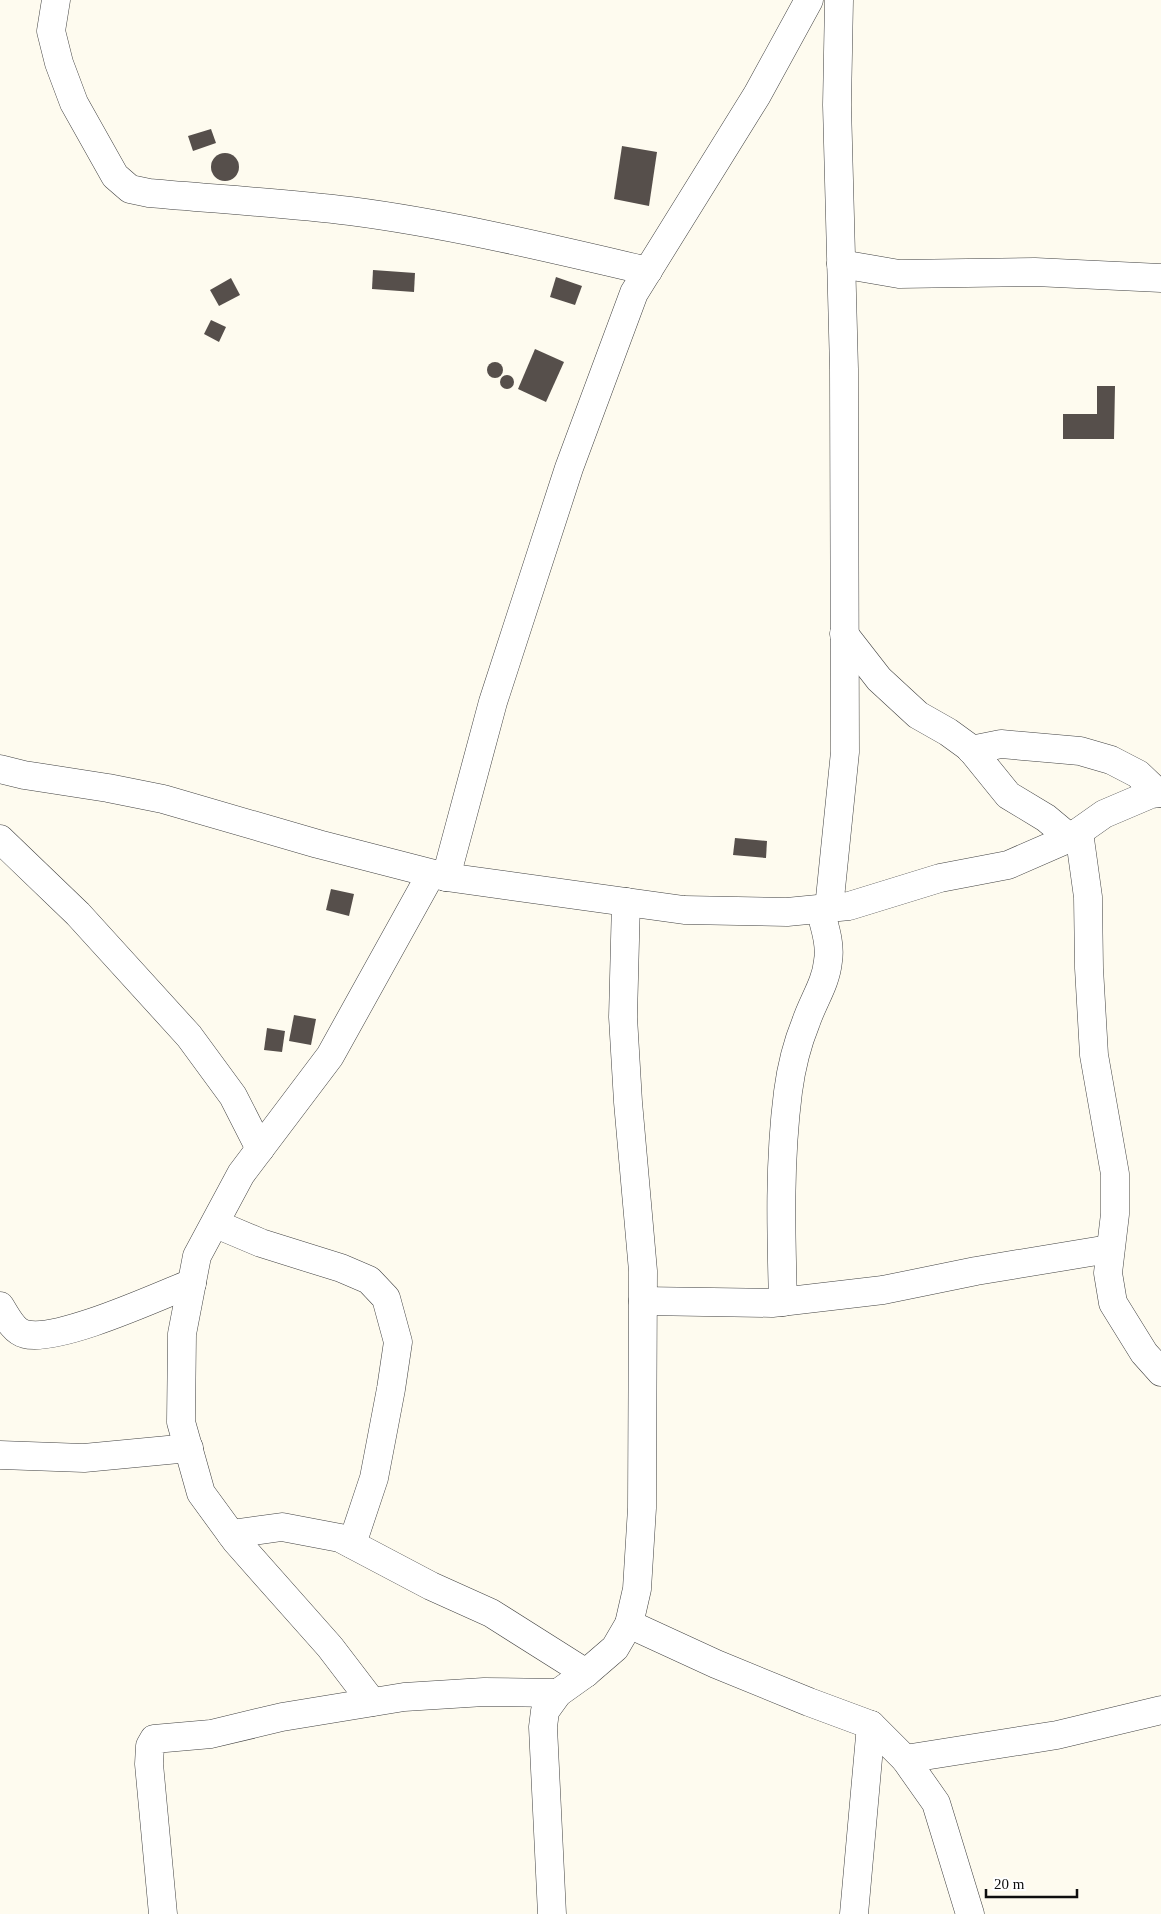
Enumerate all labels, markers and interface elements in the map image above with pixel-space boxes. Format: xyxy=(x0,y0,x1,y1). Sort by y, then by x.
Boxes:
scale bar xyxy=(986,1866,1077,1898)
text: 20 m xyxy=(994,1876,1025,1892)

